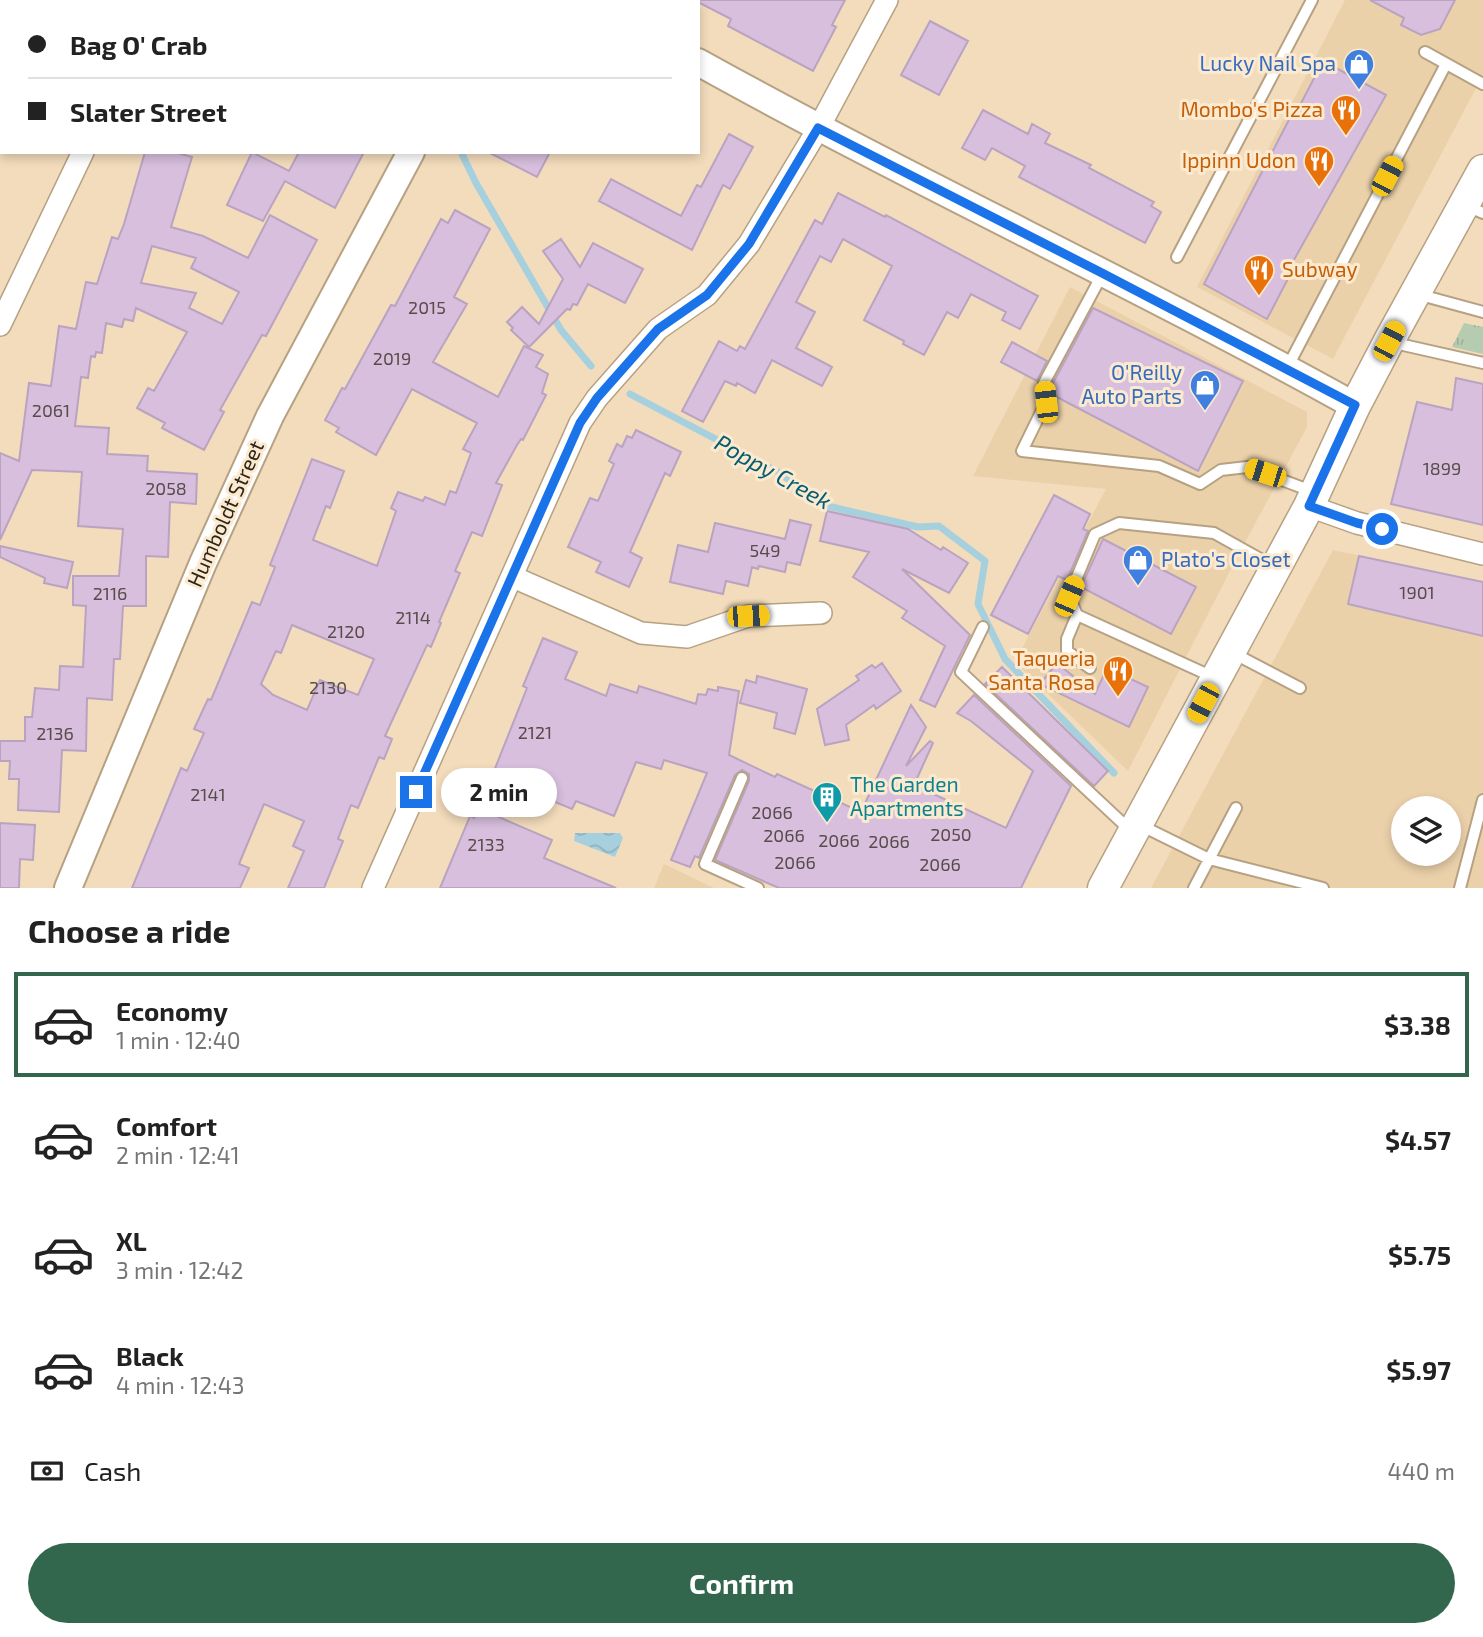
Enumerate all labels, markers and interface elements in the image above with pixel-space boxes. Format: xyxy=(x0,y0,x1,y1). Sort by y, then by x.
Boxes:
text: Bag O' Crab xyxy=(70,29,207,60)
shop icon: Lucky Nail Spa xyxy=(1342,47,1376,91)
place label: Lucky Nail Spa xyxy=(1200,50,1336,75)
restaurant icon: Mombo's Pizza xyxy=(1329,93,1363,137)
text: Slater Street xyxy=(70,96,227,127)
place label: Mombo's Pizza xyxy=(1180,96,1323,121)
restaurant icon: Ippinn Udon xyxy=(1302,144,1336,188)
place label: Ippinn Udon xyxy=(1182,147,1296,172)
car xyxy=(1368,153,1407,199)
restaurant icon: Subway xyxy=(1242,253,1276,297)
place label: Subway xyxy=(1282,256,1358,281)
house number: 2015 xyxy=(408,296,446,318)
car xyxy=(1370,318,1409,364)
house number: 2019 xyxy=(373,347,411,369)
place label: O'Reilly Auto Parts xyxy=(1081,359,1182,408)
shop icon: O'Reilly Auto Parts xyxy=(1188,368,1222,412)
car xyxy=(1034,380,1059,424)
house number: 2061 xyxy=(32,399,70,421)
water label: Poppy Creek xyxy=(710,428,837,515)
street label: Humboldt Street xyxy=(181,436,268,590)
car xyxy=(1242,457,1289,489)
house number: 1899 xyxy=(1423,457,1461,479)
house number: 2058 xyxy=(145,477,187,499)
route start xyxy=(1366,513,1398,545)
house number: 549 xyxy=(749,539,781,561)
shop icon: Plato's Closet xyxy=(1121,543,1155,587)
place label: Plato's Closet xyxy=(1161,546,1291,571)
car xyxy=(1052,573,1087,619)
house number: 1901 xyxy=(1399,581,1435,603)
house number: 2116 xyxy=(93,582,127,604)
car xyxy=(727,605,770,627)
house number: 2114 xyxy=(395,606,431,628)
house number: 2120 xyxy=(327,620,365,642)
place label: Taqueria Santa Rosa xyxy=(988,645,1095,694)
restaurant icon: Taqueria Santa Rosa xyxy=(1101,654,1135,698)
house number: 2130 xyxy=(309,676,347,698)
car xyxy=(1184,680,1223,726)
house number: 2121 xyxy=(518,721,552,743)
house number: 2136 xyxy=(36,722,74,744)
callout: 2 min xyxy=(440,768,556,816)
place label: The Garden Apartments xyxy=(850,771,964,820)
route end xyxy=(400,776,432,808)
text: 2 min xyxy=(470,778,528,806)
building icon: The Garden Apartments xyxy=(810,780,844,824)
house number: 2141 xyxy=(190,783,226,805)
map controls xyxy=(1391,796,1461,866)
button: layers xyxy=(1391,796,1461,866)
house number: 2066 xyxy=(751,801,793,823)
house number: 2050 xyxy=(930,823,972,845)
house number: 2066 xyxy=(763,824,805,846)
house number: 2066 xyxy=(818,829,860,851)
house number: 2066 xyxy=(868,830,910,852)
house number: 2133 xyxy=(467,833,505,855)
house number: 2066 xyxy=(774,851,816,873)
house number: 2066 xyxy=(919,853,961,875)
text: Choose a ride xyxy=(28,911,231,949)
icon: car xyxy=(32,993,95,1056)
text: Economy xyxy=(116,995,228,1026)
text: $3.38 xyxy=(1384,1009,1451,1040)
text: 1 min · 12:40 xyxy=(116,1026,241,1054)
icon: car xyxy=(32,1108,95,1171)
text: Comfort xyxy=(116,1110,217,1141)
text: $4.57 xyxy=(1385,1124,1451,1155)
text: 2 min · 12:41 xyxy=(116,1141,240,1169)
icon: car xyxy=(32,1223,95,1286)
text: XL xyxy=(116,1225,147,1256)
text: $5.75 xyxy=(1388,1239,1451,1270)
text: 3 min · 12:42 xyxy=(116,1256,243,1284)
icon: car xyxy=(32,1338,95,1401)
text: Black xyxy=(116,1340,184,1371)
text: $5.97 xyxy=(1386,1354,1451,1385)
text: 4 min · 12:43 xyxy=(116,1371,245,1399)
icon: cash xyxy=(28,1452,66,1490)
text: Cash xyxy=(84,1455,141,1486)
text: 440 m xyxy=(1388,1457,1455,1485)
button: Confirm xyxy=(28,1543,1455,1623)

